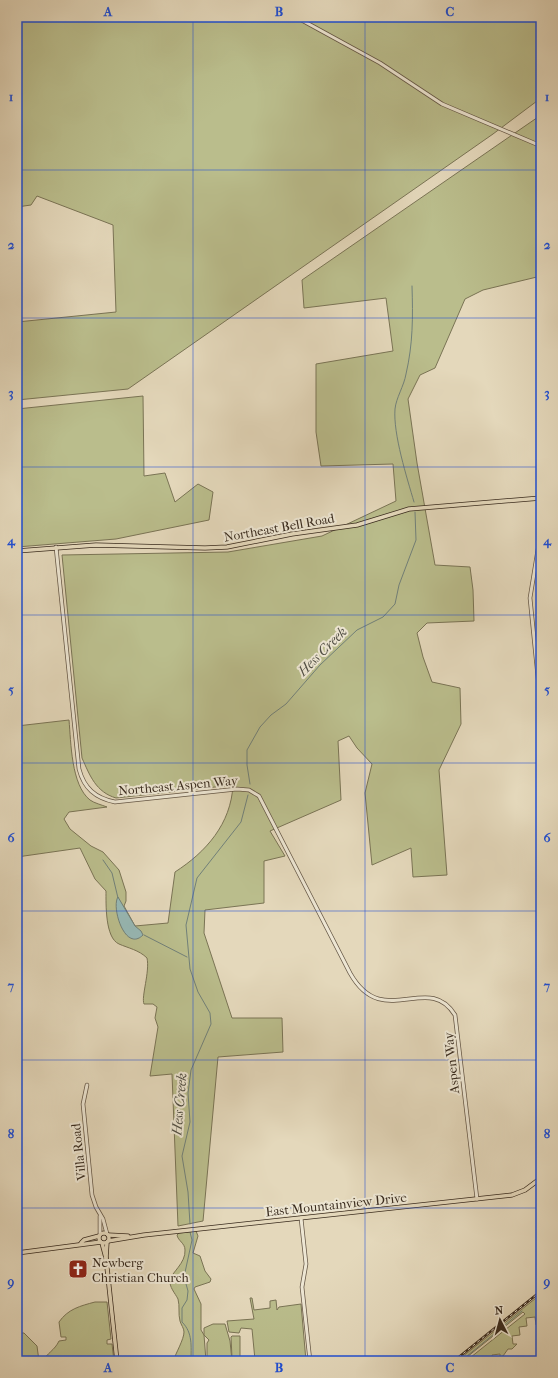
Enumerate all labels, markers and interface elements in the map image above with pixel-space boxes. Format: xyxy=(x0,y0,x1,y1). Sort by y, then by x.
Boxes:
text: A xyxy=(103,4,113,19)
text: B xyxy=(275,4,284,19)
text: C xyxy=(446,4,455,19)
text: 1 xyxy=(9,89,14,104)
text: 1 xyxy=(545,89,550,104)
text: 2 xyxy=(8,237,15,252)
text: 2 xyxy=(544,237,551,252)
text: 3 xyxy=(8,385,14,401)
text: 3 xyxy=(544,385,550,401)
street label: Northeast Bell Road xyxy=(223,510,336,545)
text: 4 xyxy=(6,533,16,549)
text: 4 xyxy=(542,533,552,549)
water label: Hess Creek xyxy=(294,623,350,680)
text: 5 xyxy=(8,682,14,697)
text: 5 xyxy=(544,682,550,697)
street label: Northeast Aspen Way xyxy=(118,773,239,798)
text: 6 xyxy=(7,830,15,845)
text: 6 xyxy=(543,830,551,845)
text: 7 xyxy=(7,978,15,993)
text: 7 xyxy=(543,978,551,993)
street label: Aspen Way xyxy=(441,1030,462,1095)
water label: Hess Creek xyxy=(168,1072,191,1137)
street label: Villa Road xyxy=(68,1122,89,1182)
text: 8 xyxy=(8,1126,15,1141)
text: 8 xyxy=(544,1126,551,1141)
street label: East Mountainview Drive xyxy=(265,1190,408,1219)
place label: Newberg Christian Church xyxy=(92,1255,189,1285)
church icon: Newberg Christian Church xyxy=(67,1258,89,1280)
text: 9 xyxy=(7,1274,15,1290)
text: 9 xyxy=(543,1274,551,1290)
north arrow xyxy=(480,1300,520,1340)
text: N xyxy=(494,1304,504,1317)
text: A xyxy=(103,1360,113,1375)
text: B xyxy=(275,1360,284,1375)
text: C xyxy=(446,1360,455,1375)

